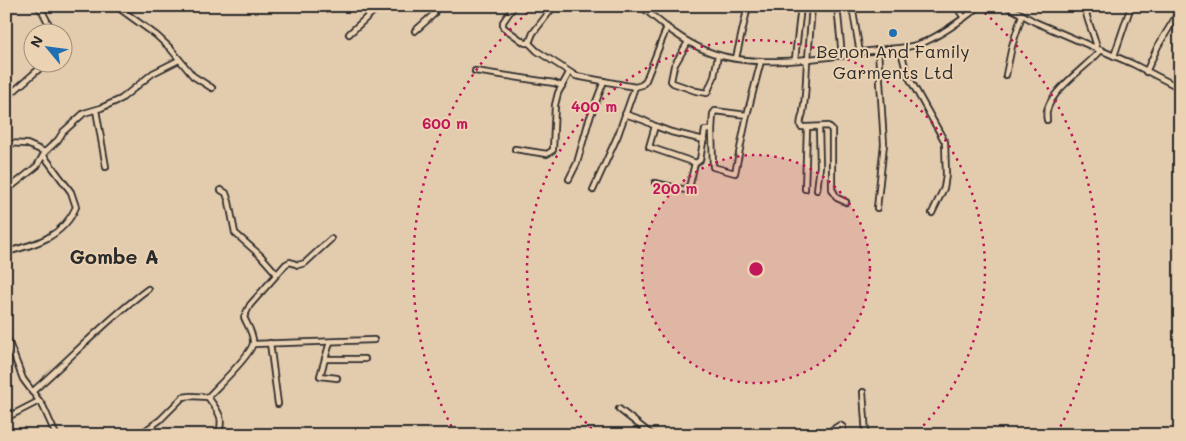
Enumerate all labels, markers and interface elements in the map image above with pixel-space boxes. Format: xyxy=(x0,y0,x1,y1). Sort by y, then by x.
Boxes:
north arrow xyxy=(22,22,72,72)
marker: Benon And Family Garments Ltd xyxy=(887,27,899,39)
text: N xyxy=(25,32,47,51)
place label: Benon And Family Garments Ltd xyxy=(816,39,970,84)
text: 400 m xyxy=(571,96,617,116)
text: 600 m xyxy=(422,113,468,133)
text: 200 m xyxy=(653,178,698,198)
district label: Gombe A xyxy=(69,243,159,269)
centre of rings xyxy=(747,260,765,278)

